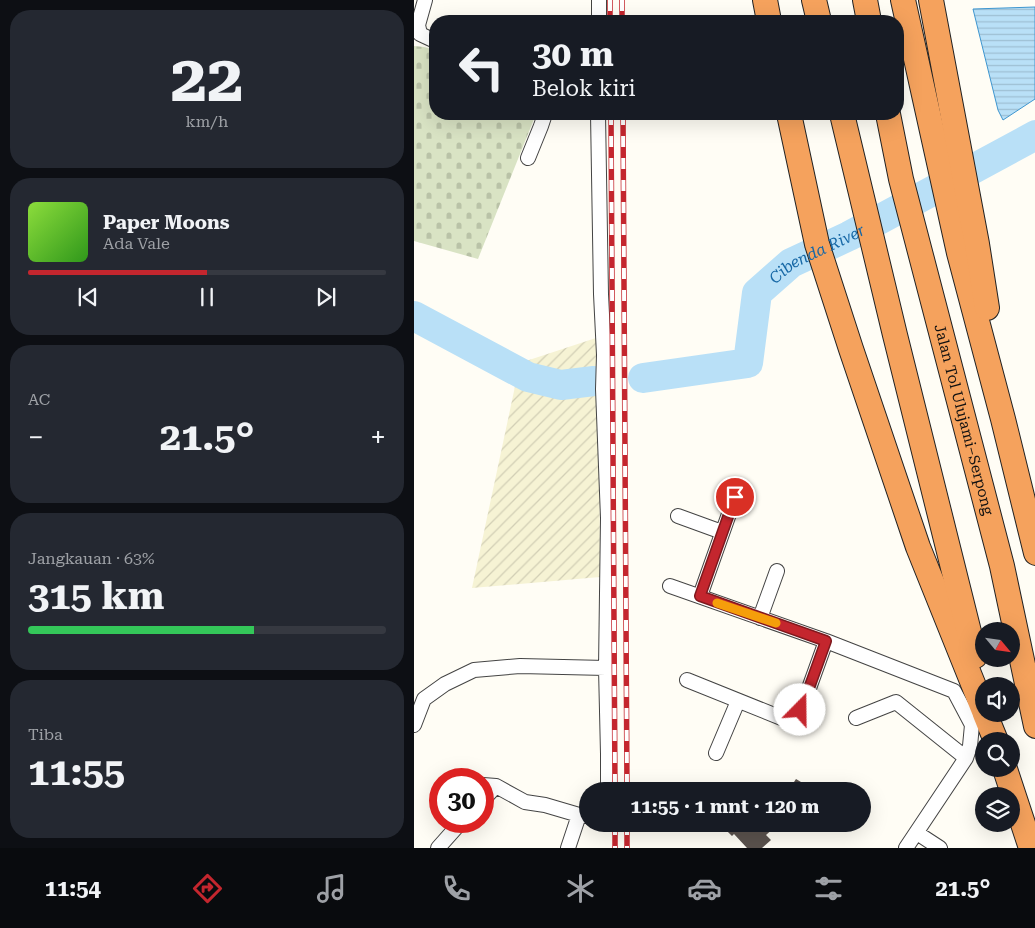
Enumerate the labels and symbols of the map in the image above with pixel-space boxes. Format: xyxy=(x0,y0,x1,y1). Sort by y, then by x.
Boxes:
water label: Cibenda River xyxy=(765,220,868,287)
street label: Jalan Tol Ulujami–Serpong xyxy=(930,322,997,518)
pin xyxy=(714,476,756,518)
north arrow xyxy=(975,622,1020,668)
position arrow xyxy=(773,683,825,735)
speed limit sign: 30 xyxy=(429,768,494,833)

